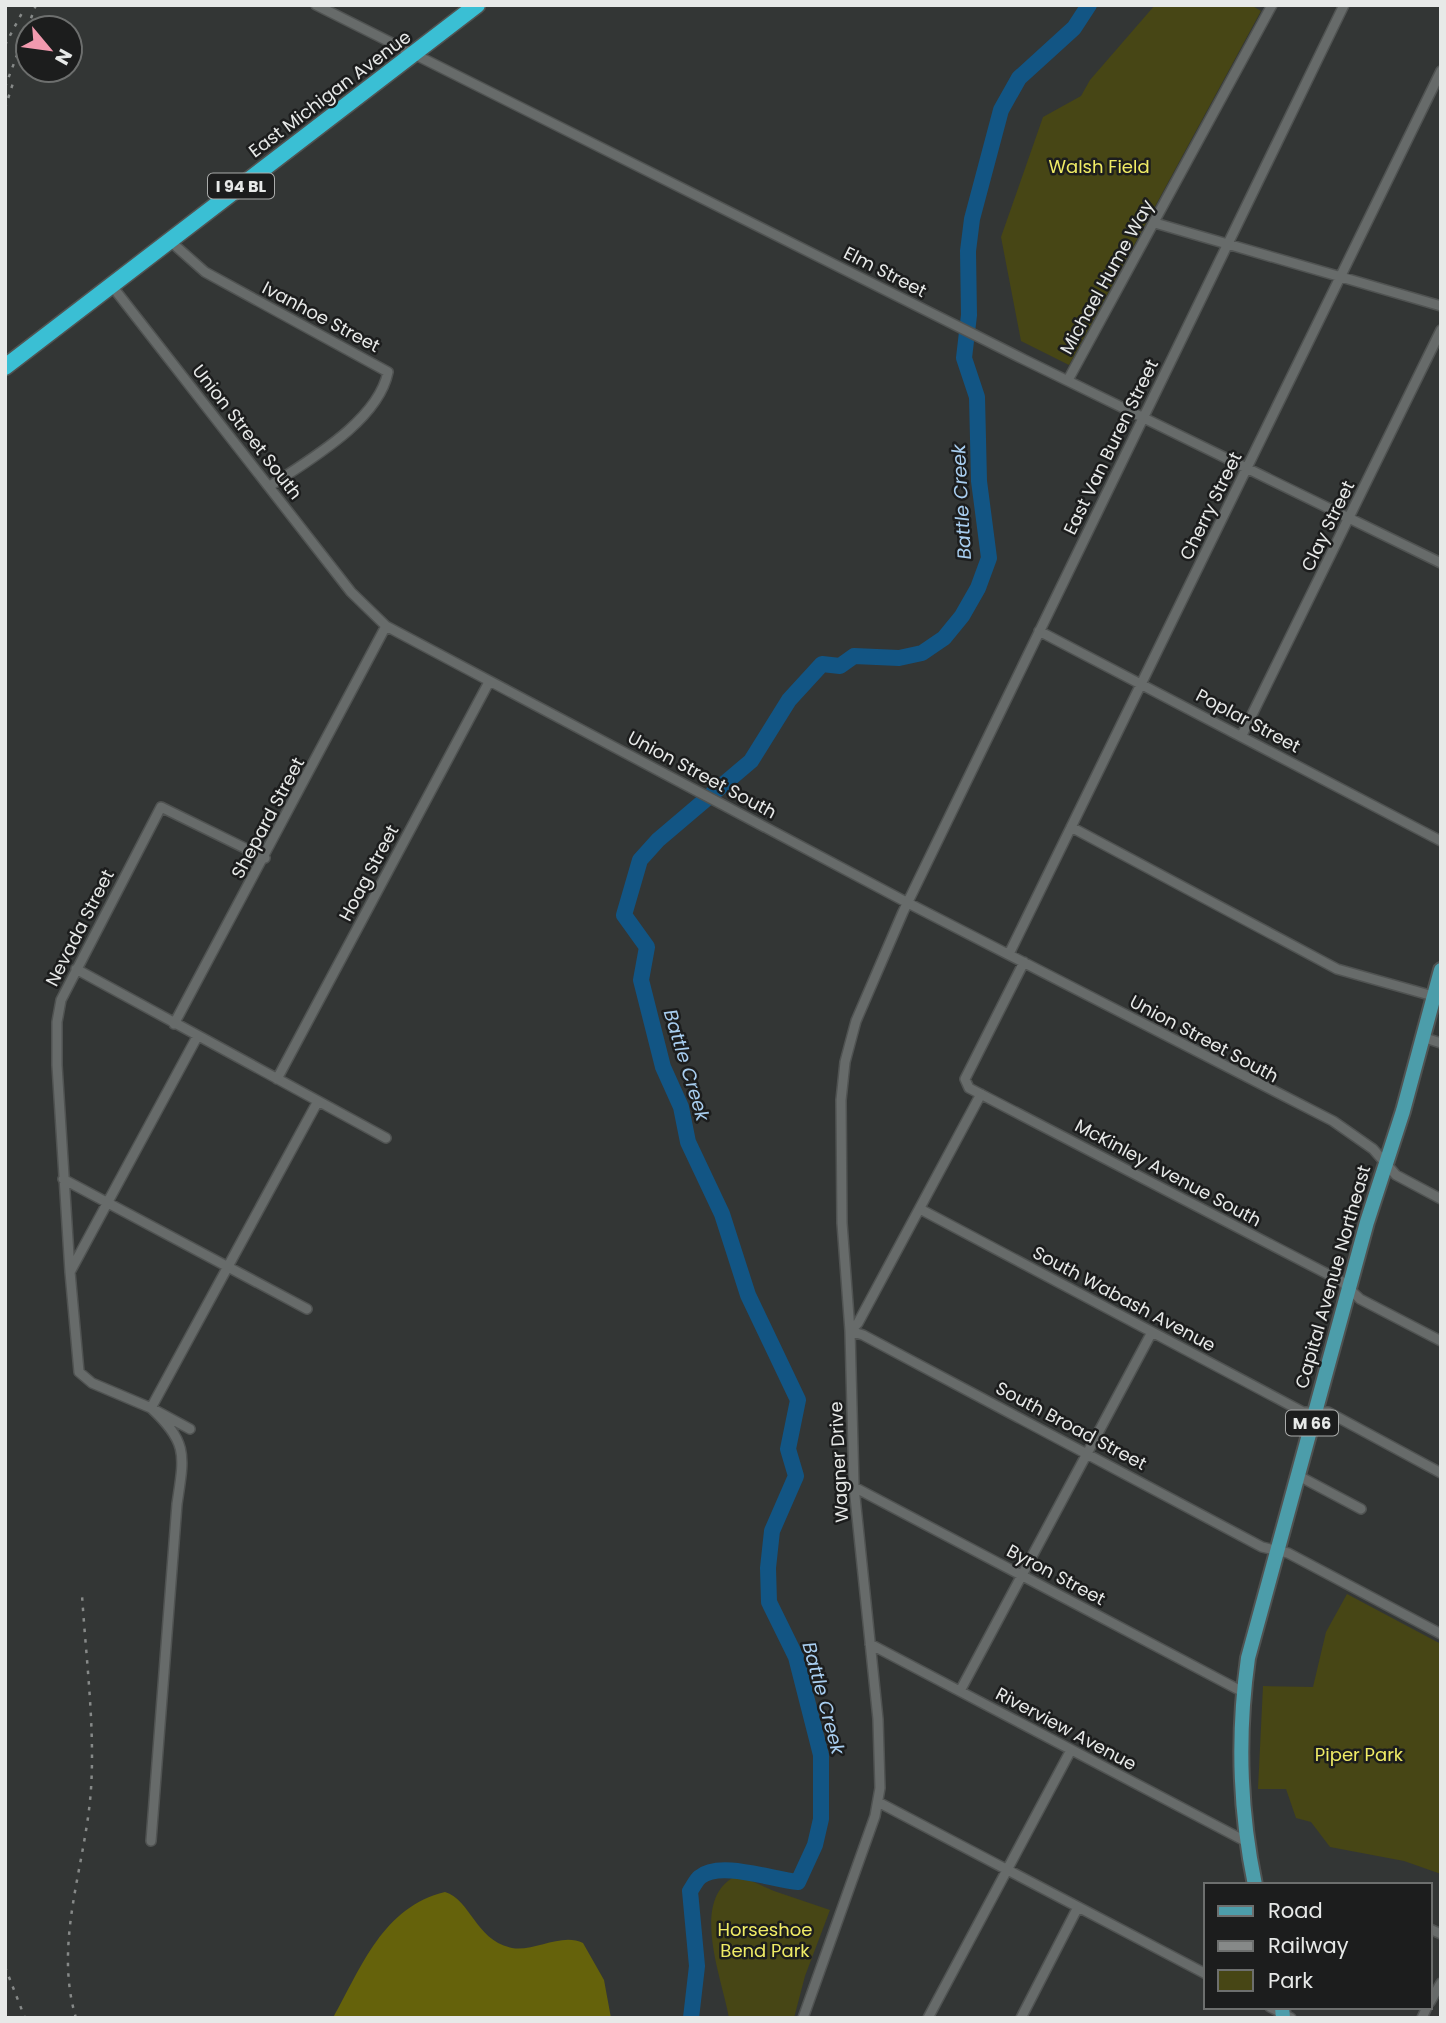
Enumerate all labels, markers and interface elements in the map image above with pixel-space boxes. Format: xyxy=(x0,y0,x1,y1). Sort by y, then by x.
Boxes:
north arrow xyxy=(14,14,84,84)
street label: East Michigan Avenue xyxy=(243,24,416,163)
text: N xyxy=(48,44,79,70)
park label: Walsh Field xyxy=(1048,154,1150,179)
road number: I 94 BL xyxy=(208,174,274,198)
street label: Michael Hume Way xyxy=(1054,195,1160,359)
street label: Elm Street xyxy=(840,240,931,303)
street label: Ivanhoe Street xyxy=(258,275,384,358)
street label: East Van Buren Street xyxy=(1057,355,1164,539)
street label: Union Street South xyxy=(187,359,308,504)
water label: Battle Creek xyxy=(945,442,978,560)
street label: Cherry Street xyxy=(1174,447,1248,564)
street label: Clay Street xyxy=(1295,476,1360,575)
street label: Poplar Street xyxy=(1192,683,1305,759)
street label: Union Street South xyxy=(623,725,781,824)
street label: Shepard Street xyxy=(225,753,310,883)
street label: Hoag Street xyxy=(333,820,404,925)
street label: Nevada Street xyxy=(39,865,120,990)
street label: Union Street South xyxy=(1125,989,1283,1088)
water label: Battle Creek xyxy=(657,1006,717,1125)
street label: McKinley Avenue South xyxy=(1071,1113,1266,1232)
street label: Capital Avenue Northeast xyxy=(1289,1162,1376,1391)
street label: South Wabash Avenue xyxy=(1028,1240,1220,1357)
street label: South Broad Street xyxy=(991,1375,1151,1476)
street label: Wagner Drive xyxy=(823,1401,854,1523)
road number: M 66 xyxy=(1286,1410,1338,1436)
street label: Byron Street xyxy=(1002,1538,1110,1611)
water label: Battle Creek xyxy=(796,1639,852,1759)
street label: Riverview Avenue xyxy=(991,1681,1141,1776)
park label: Piper Park xyxy=(1315,1742,1404,1767)
legend xyxy=(1204,1883,1432,2009)
text: Road xyxy=(1268,1896,1323,1925)
park label: Horseshoe Bend Park xyxy=(718,1917,812,1963)
text: Railway xyxy=(1268,1931,1349,1960)
text: Park xyxy=(1268,1966,1313,1995)

